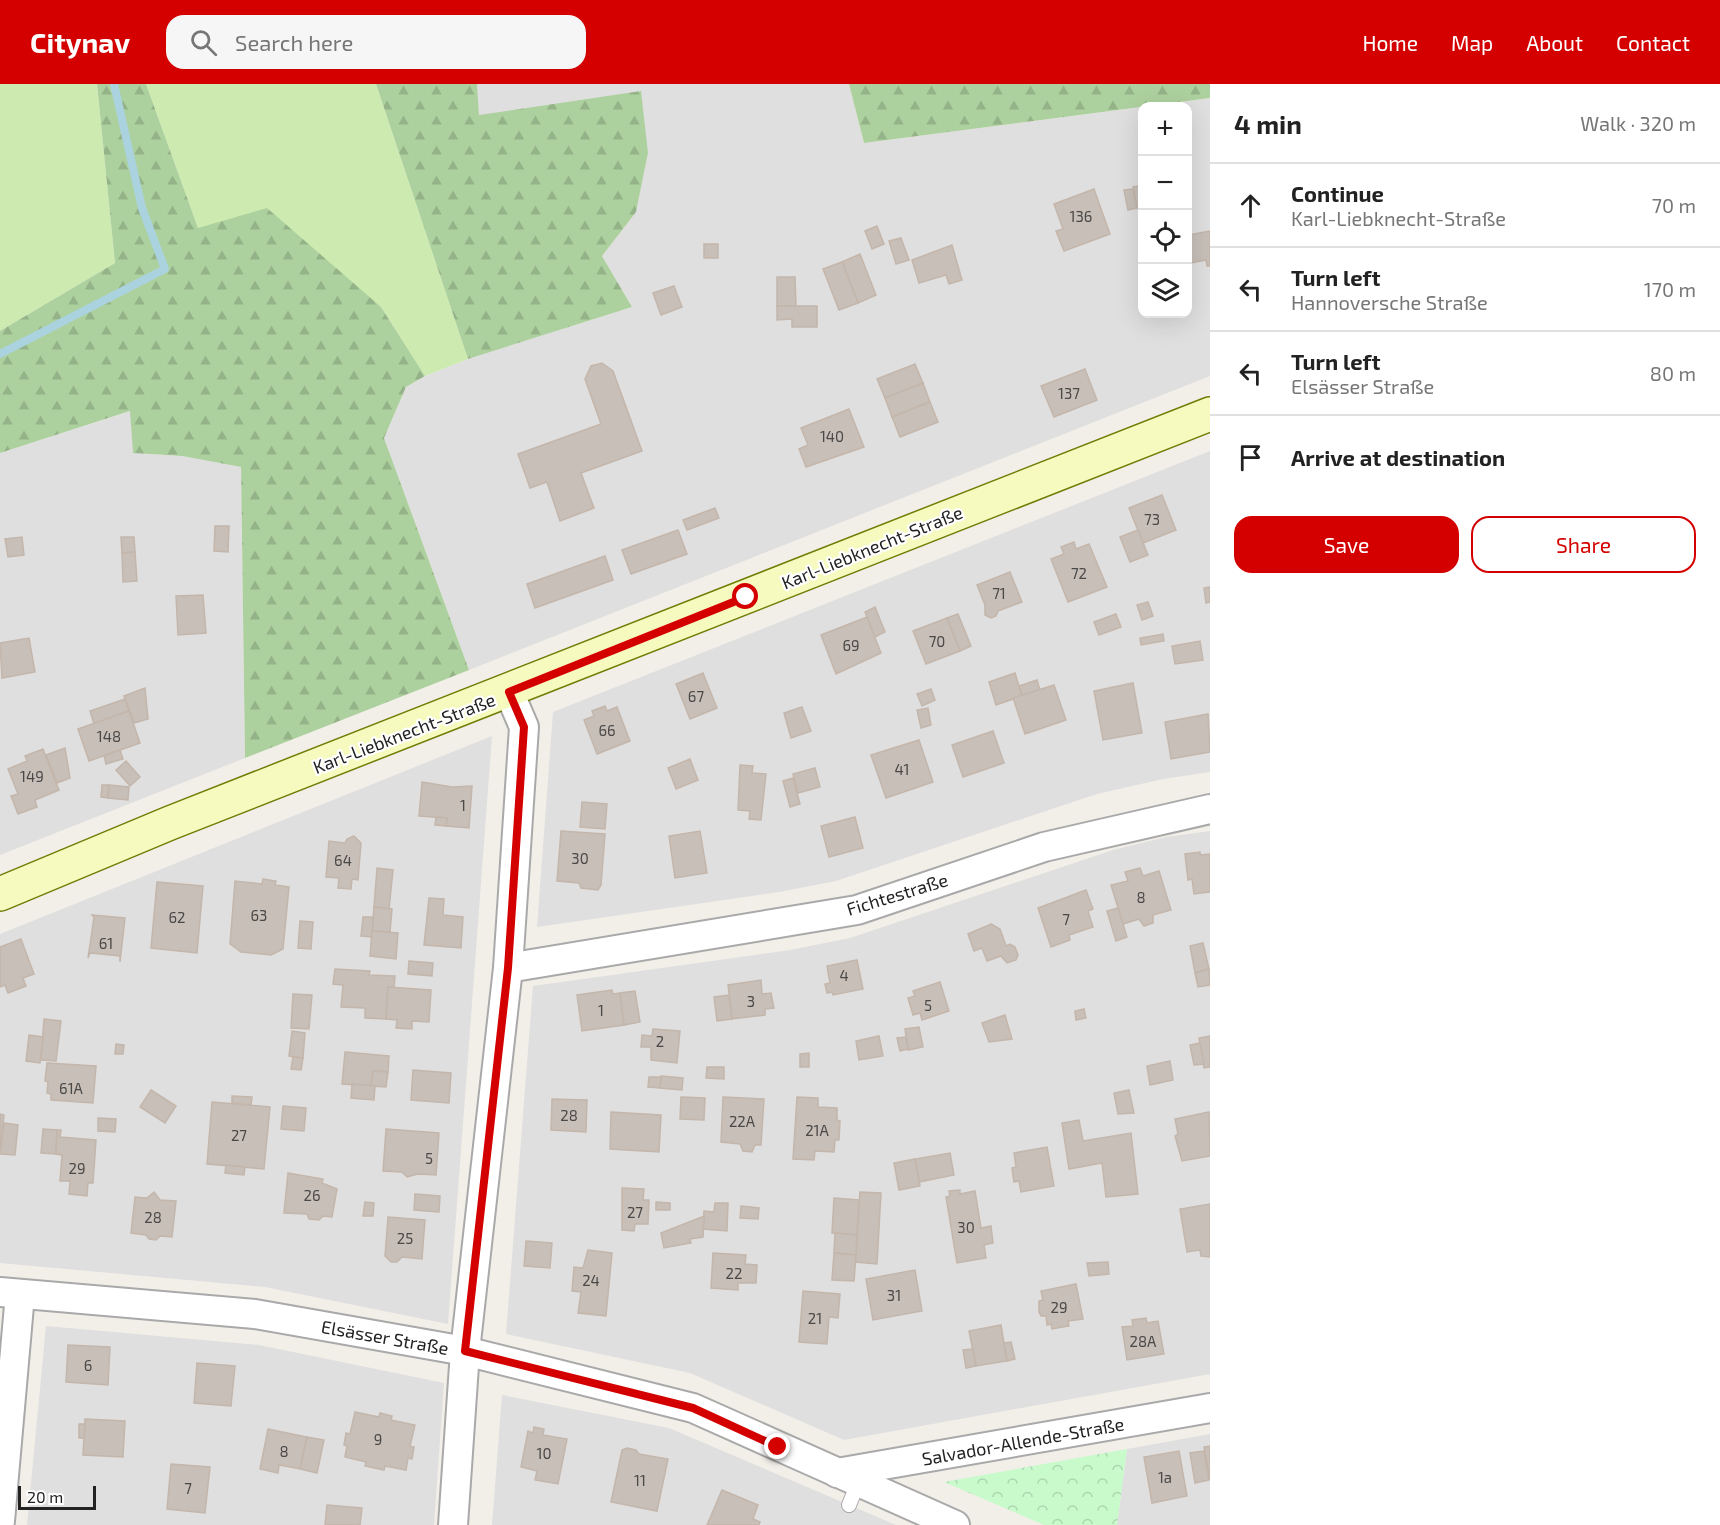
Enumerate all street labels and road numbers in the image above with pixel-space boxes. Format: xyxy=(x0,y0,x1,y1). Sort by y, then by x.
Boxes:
street label: Karl-Liebknecht-Straße xyxy=(778,501,966,593)
street label: Karl-Liebknecht-Straße xyxy=(310,688,498,778)
street label: Fichtestraße xyxy=(844,868,950,920)
street label: Elsässer Straße xyxy=(320,1315,450,1359)
street label: Salvador-Allende-Straße xyxy=(920,1412,1126,1470)

